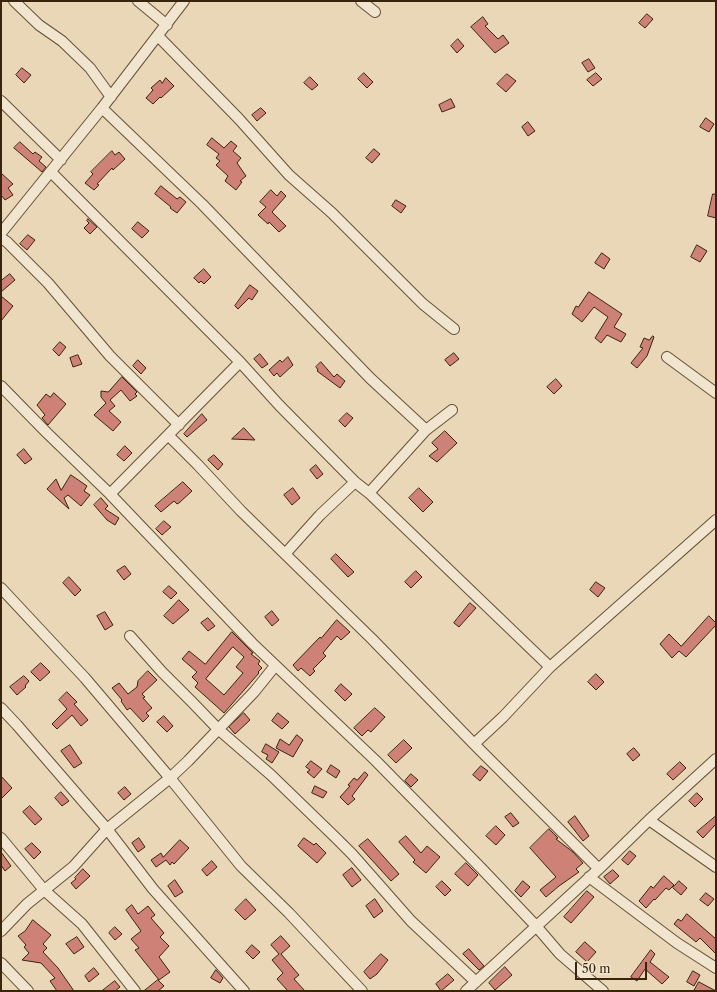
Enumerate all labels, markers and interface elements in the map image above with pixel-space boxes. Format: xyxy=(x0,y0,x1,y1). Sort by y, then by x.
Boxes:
scale bar xyxy=(577,954,649,980)
text: 50 m xyxy=(582,961,611,976)

